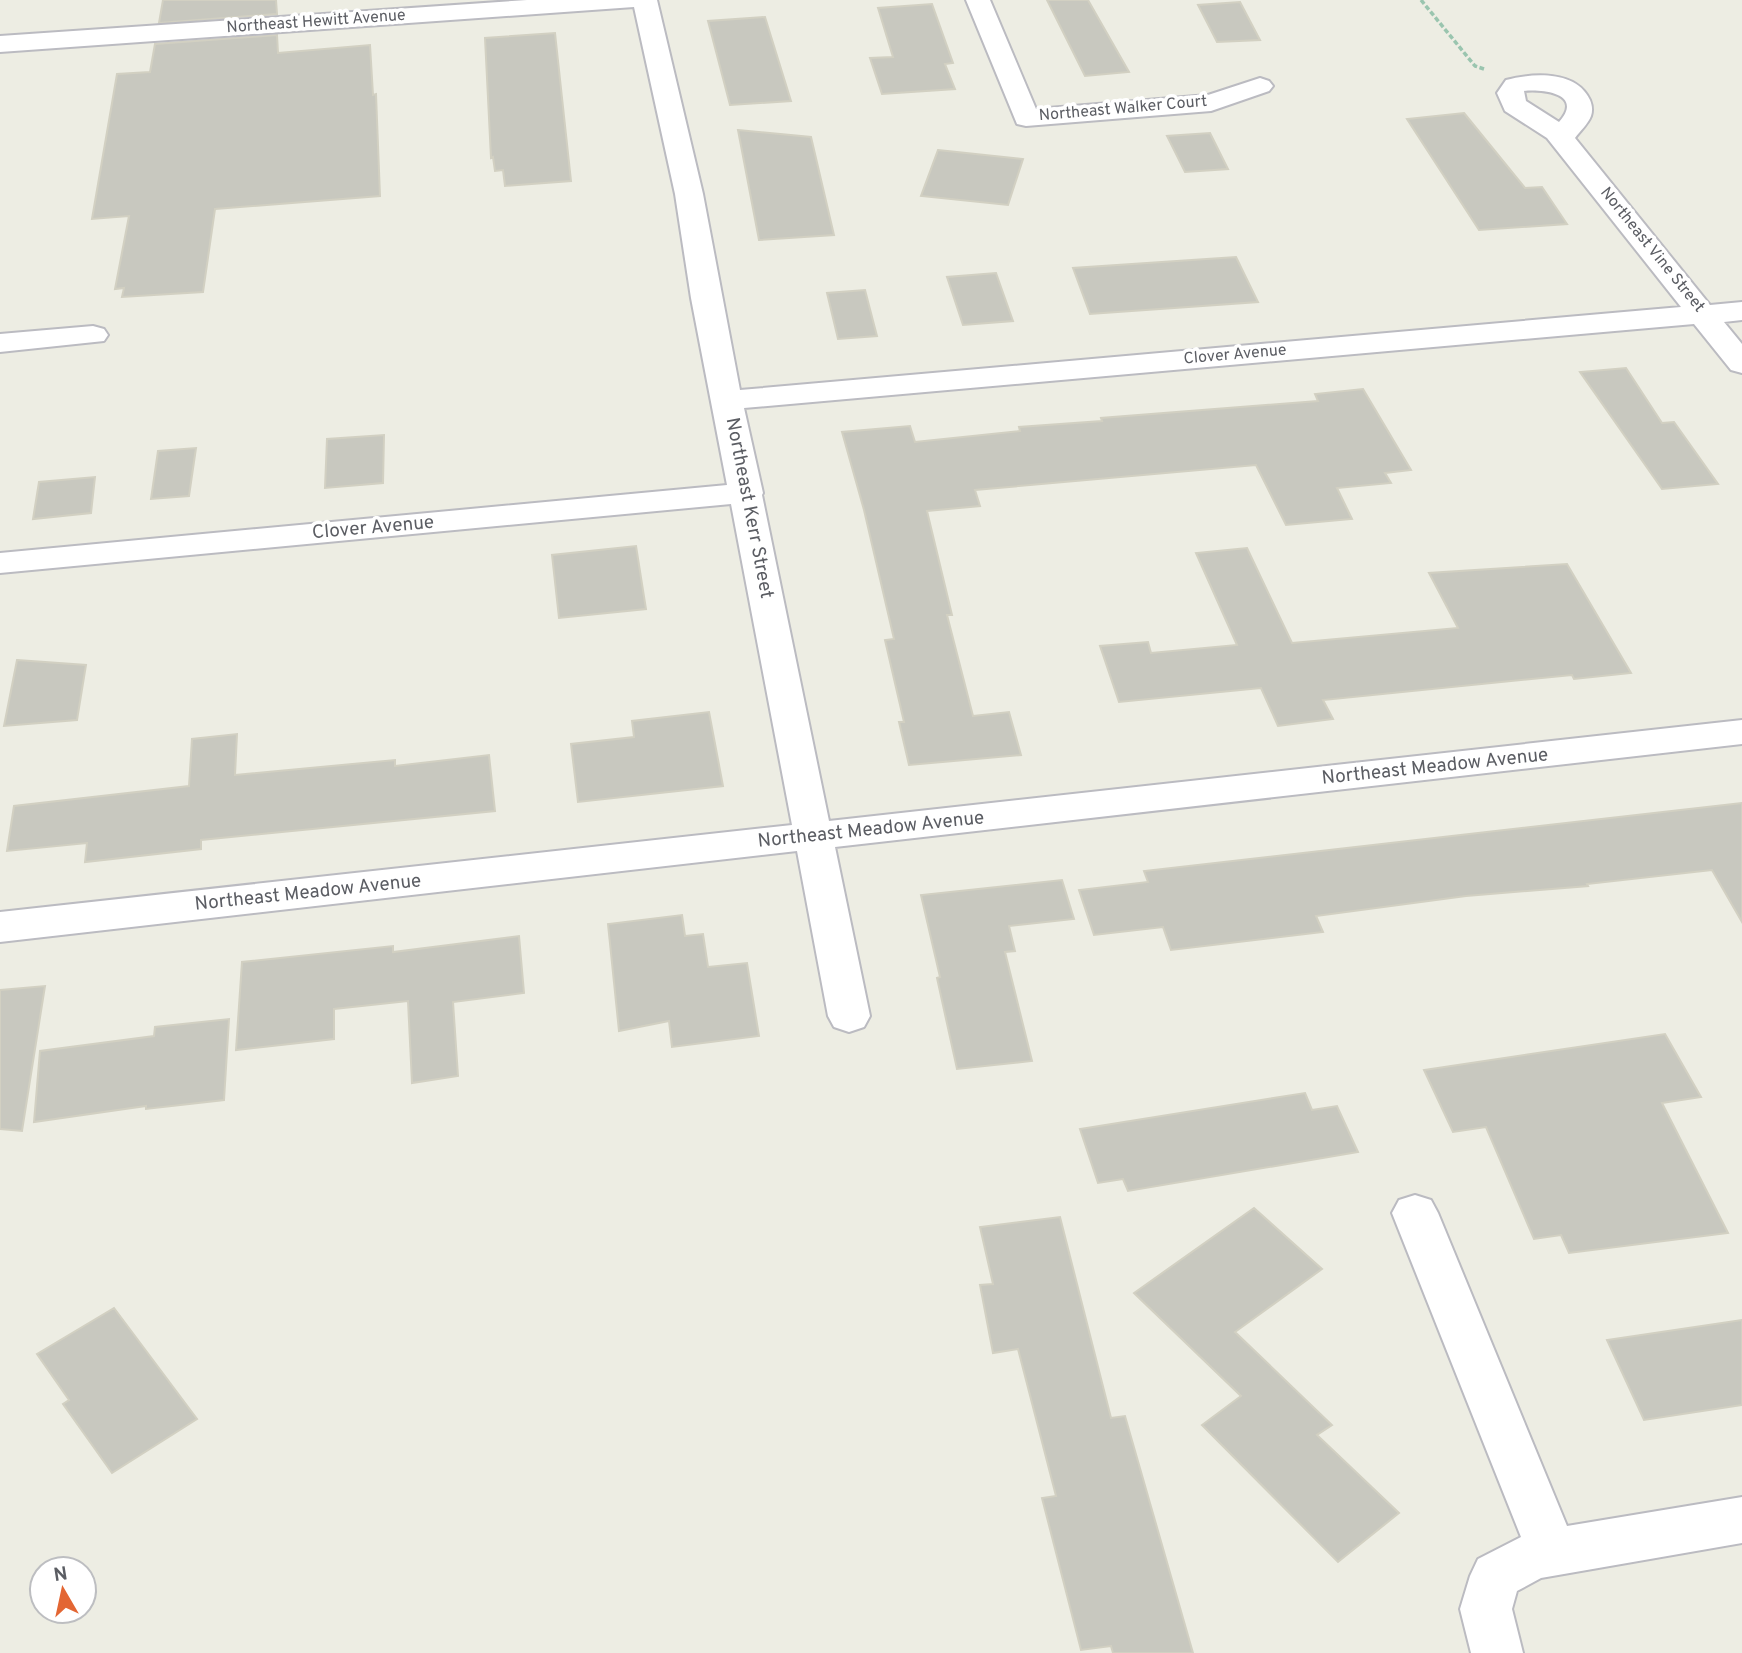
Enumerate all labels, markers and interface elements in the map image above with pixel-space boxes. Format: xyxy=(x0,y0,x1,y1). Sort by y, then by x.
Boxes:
street label: Northeast Hewitt Avenue xyxy=(226,6,406,38)
street label: Northeast Walker Court xyxy=(1038,92,1208,126)
street label: Northeast Vine Street xyxy=(1595,183,1709,317)
street label: Clover Avenue xyxy=(1183,341,1287,369)
street label: Northeast Kerr Street xyxy=(720,415,778,601)
street label: Clover Avenue xyxy=(311,511,435,545)
street label: Northeast Meadow Avenue xyxy=(1321,743,1549,791)
street label: Northeast Meadow Avenue xyxy=(757,806,985,854)
street label: Northeast Meadow Avenue xyxy=(194,869,422,917)
north arrow xyxy=(28,1555,98,1625)
text: N xyxy=(52,1562,69,1588)

